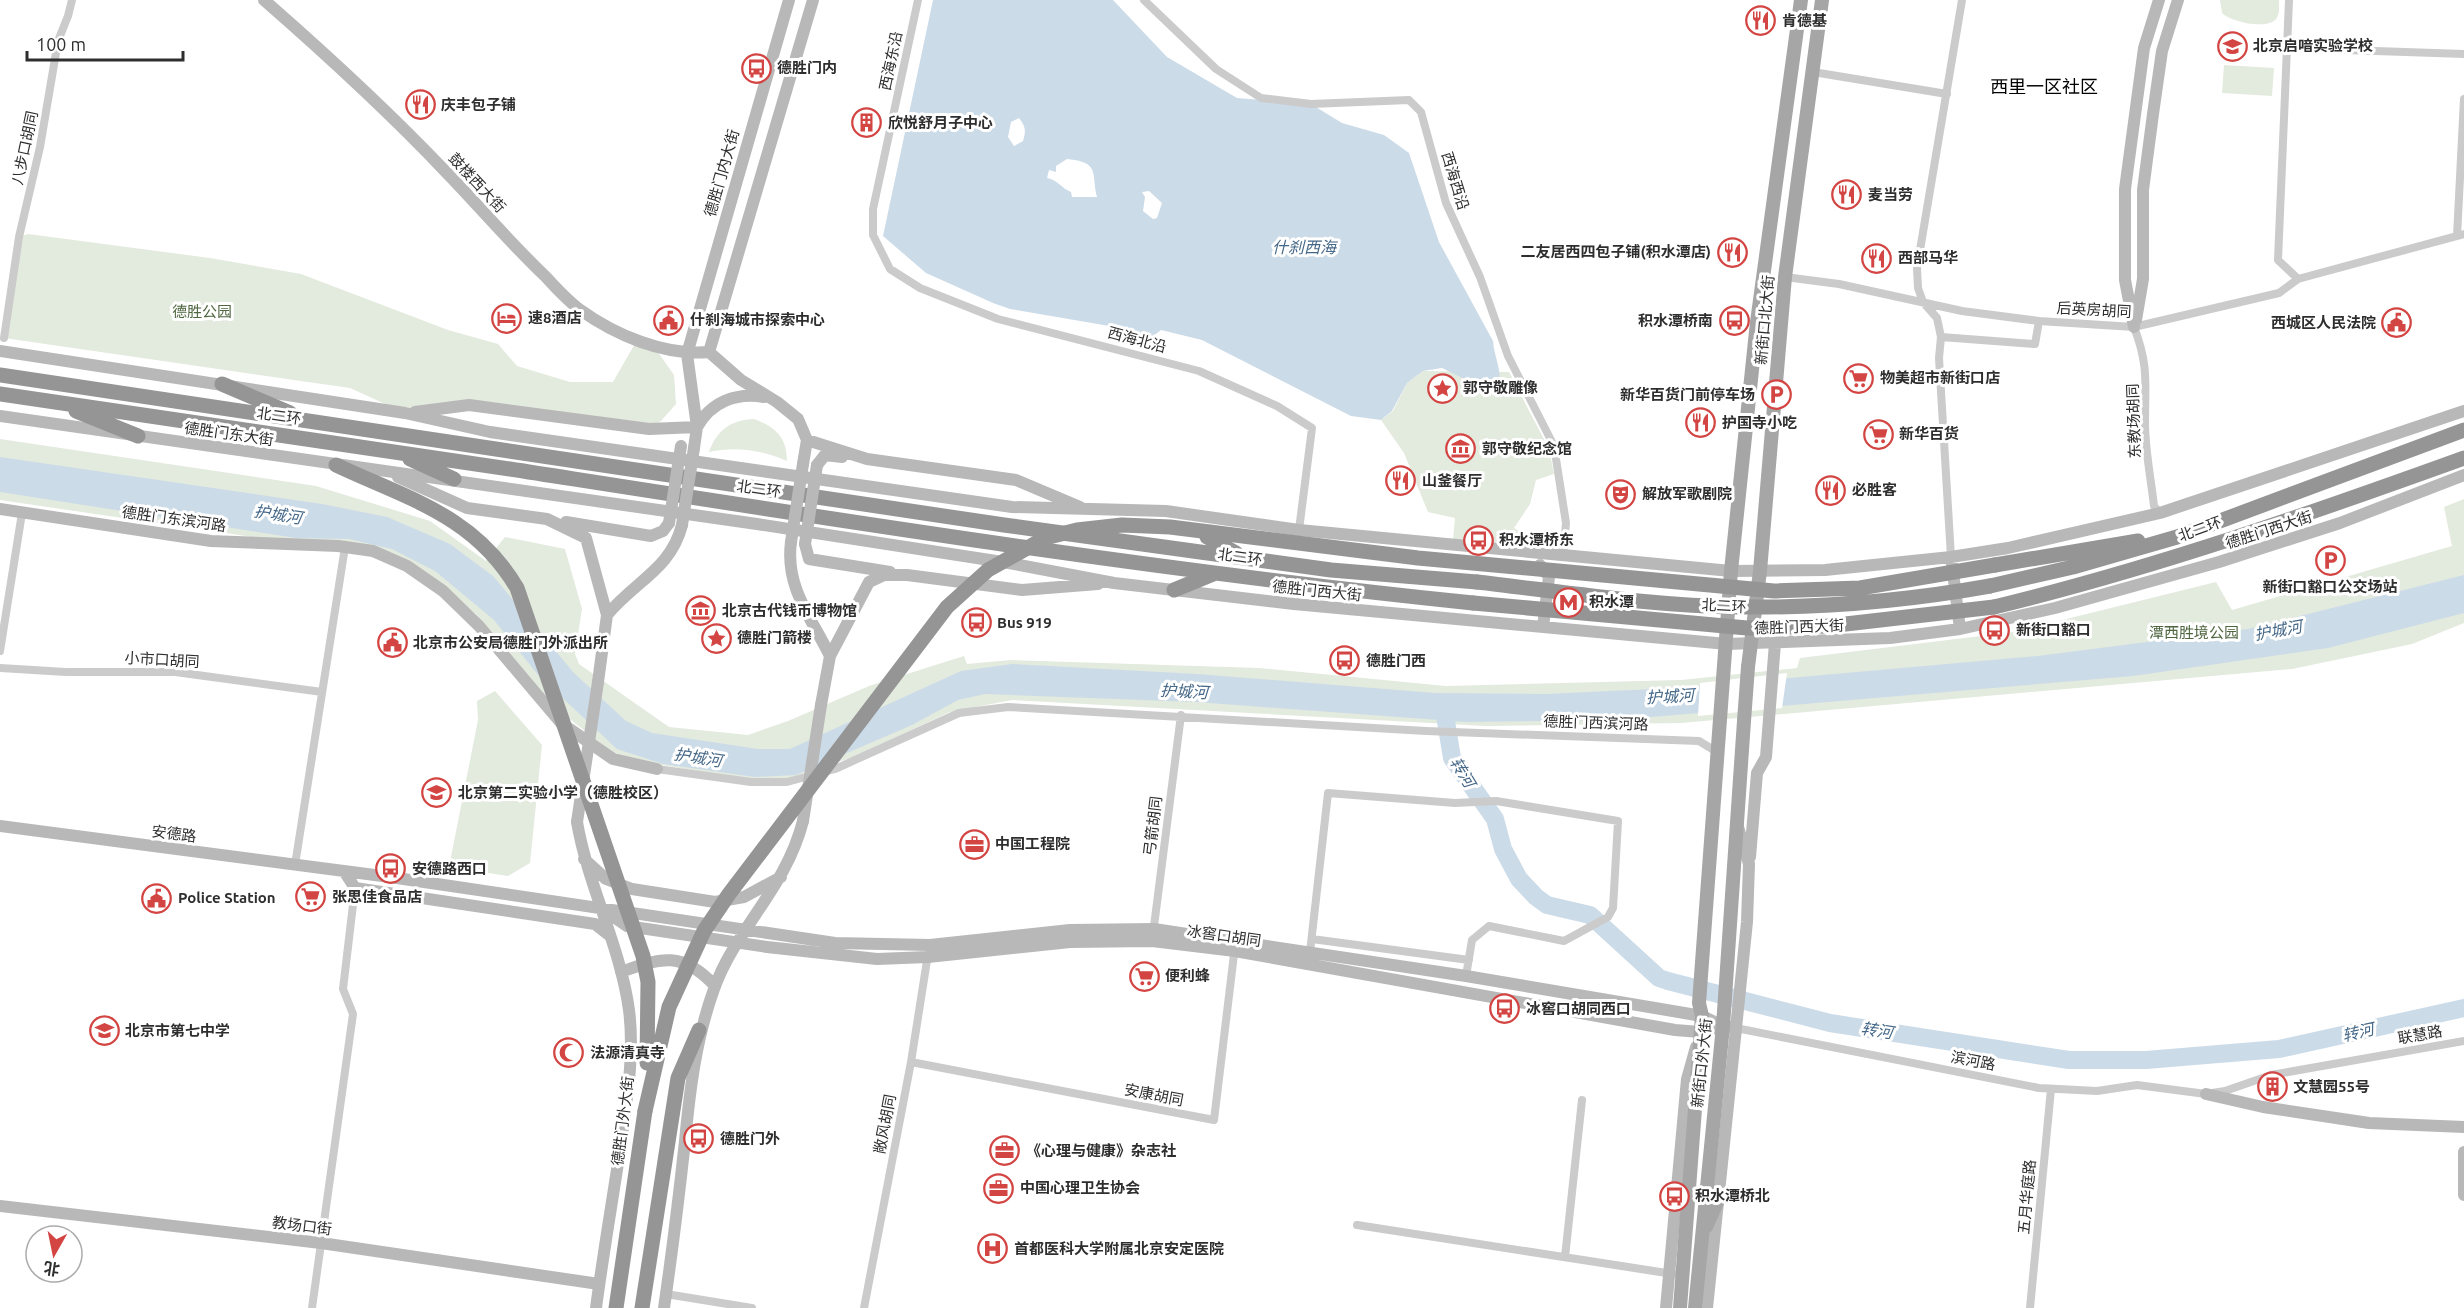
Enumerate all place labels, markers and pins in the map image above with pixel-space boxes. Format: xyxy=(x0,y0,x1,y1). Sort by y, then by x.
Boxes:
restaurant icon: 肯德基 xyxy=(1745,5,1777,37)
place label: 肯德基 xyxy=(1782,12,1827,29)
school or university icon: 北京启喑实验学校 xyxy=(2216,30,2248,62)
place label: 北京启喑实验学校 xyxy=(2253,37,2373,54)
bus stop icon: 德胜门内 xyxy=(740,52,772,84)
place label: 德胜门内 xyxy=(777,59,837,76)
restaurant icon: 庆丰包子铺 xyxy=(404,89,436,121)
place label: 庆丰包子铺 xyxy=(441,96,516,113)
building icon: 欣悦舒月子中心 xyxy=(851,107,883,139)
place label: 欣悦舒月子中心 xyxy=(888,114,993,131)
restaurant icon: 麦当劳 xyxy=(1831,179,1863,211)
place label: 麦当劳 xyxy=(1868,186,1913,203)
restaurant icon: 二友居西四包子铺(积水潭店) xyxy=(1716,236,1748,268)
restaurant icon: 西部马华 xyxy=(1861,242,1893,274)
place label: 二友居西四包子铺(积水潭店) xyxy=(1521,243,1711,260)
place label: 西部马华 xyxy=(1898,249,1958,266)
hotel icon: 速8酒店 xyxy=(491,302,523,334)
public building icon: 什刹海城市探索中心 xyxy=(653,304,685,336)
bus stop icon: 积水潭桥南 xyxy=(1718,305,1750,337)
public building icon: 西城区人民法院 xyxy=(2381,307,2413,339)
place label: 速8酒店 xyxy=(528,309,581,326)
place label: 什刹海城市探索中心 xyxy=(690,311,825,328)
place label: 积水潭桥南 xyxy=(1638,312,1713,329)
place label: 西城区人民法院 xyxy=(2271,314,2376,331)
supermarket icon: 物美超市新街口店 xyxy=(1843,362,1875,394)
place label: 物美超市新街口店 xyxy=(1880,369,2000,386)
place icon: 郭守敬雕像 xyxy=(1426,372,1458,404)
place label: 郭守敬雕像 xyxy=(1463,379,1538,396)
parking icon: 新华百货门前停车场 xyxy=(1760,379,1792,411)
place label: 新华百货门前停车场 xyxy=(1620,386,1755,403)
restaurant icon: 护国寺小吃 xyxy=(1685,407,1717,439)
place label: 护国寺小吃 xyxy=(1722,414,1797,431)
supermarket icon: 新华百货 xyxy=(1862,418,1894,450)
place label: 新华百货 xyxy=(1899,425,1959,442)
museum icon: 郭守敬纪念馆 xyxy=(1445,433,1477,465)
place label: 郭守敬纪念馆 xyxy=(1482,440,1572,457)
restaurant icon: 山釜餐厅 xyxy=(1385,465,1417,497)
place label: 山釜餐厅 xyxy=(1422,472,1482,489)
restaurant icon: 必胜客 xyxy=(1815,474,1847,506)
theatre icon: 解放军歌剧院 xyxy=(1605,478,1637,510)
place label: 必胜客 xyxy=(1852,481,1897,498)
place label: 解放军歌剧院 xyxy=(1642,485,1732,502)
bus stop icon: 积水潭桥东 xyxy=(1462,524,1494,556)
place label: 积水潭桥东 xyxy=(1499,531,1574,548)
parking icon: 新街口豁口公交场站 xyxy=(2314,544,2346,576)
place label: 新街口豁口公交场站 xyxy=(2262,578,2398,595)
metro station icon: 积水潭 xyxy=(1552,586,1584,618)
place label: 积水潭 xyxy=(1589,593,1634,610)
museum icon: 北京古代钱币博物馆 xyxy=(685,595,717,627)
place label: 北京古代钱币博物馆 xyxy=(722,602,857,619)
bus stop icon: Bus 919 xyxy=(960,607,992,639)
place label: Bus 919 xyxy=(997,614,1052,631)
bus stop icon: 新街口豁口 xyxy=(1979,614,2011,646)
place label: 新街口豁口 xyxy=(2016,621,2091,638)
place icon: 德胜门箭楼 xyxy=(700,622,732,654)
public building icon: 北京市公安局德胜门外派出所 xyxy=(376,627,408,659)
place label: 德胜门箭楼 xyxy=(737,629,812,646)
place label: 北京市公安局德胜门外派出所 xyxy=(413,634,608,651)
bus stop icon: 德胜门西 xyxy=(1329,645,1361,677)
place label: 德胜门西 xyxy=(1366,652,1426,669)
school or university icon: 北京第二实验小学（德胜校区） xyxy=(421,777,453,809)
place label: 北京第二实验小学（德胜校区） xyxy=(458,784,668,801)
office icon: 中国工程院 xyxy=(958,828,990,860)
place label: 中国工程院 xyxy=(995,835,1070,852)
bus stop icon: 安德路西口 xyxy=(375,853,407,885)
place label: 安德路西口 xyxy=(412,860,487,877)
supermarket icon: 张思佳食品店 xyxy=(295,881,327,913)
public building icon: Police Station xyxy=(141,882,173,914)
place label: 张思佳食品店 xyxy=(332,888,422,905)
place label: Police Station xyxy=(178,889,276,906)
supermarket icon: 便利蜂 xyxy=(1128,960,1160,992)
place label: 便利蜂 xyxy=(1165,967,1210,984)
bus stop icon: 冰窖口胡同西口 xyxy=(1489,993,1521,1025)
place label: 冰窖口胡同西口 xyxy=(1526,1000,1631,1017)
school or university icon: 北京市第七中学 xyxy=(88,1015,120,1047)
place label: 北京市第七中学 xyxy=(125,1022,230,1039)
mosque icon: 法源清真寺 xyxy=(553,1037,585,1069)
place label: 法源清真寺 xyxy=(590,1044,665,1061)
building icon: 文慧园55号 xyxy=(2256,1071,2288,1103)
place label: 文慧园55号 xyxy=(2293,1078,2370,1095)
bus stop icon: 德胜门外 xyxy=(683,1123,715,1155)
place label: 德胜门外 xyxy=(720,1130,780,1147)
office icon: 《心理与健康》杂志社 xyxy=(989,1135,1021,1167)
place label: 《心理与健康》杂志社 xyxy=(1026,1142,1176,1159)
office icon: 中国心理卫生协会 xyxy=(983,1172,1015,1204)
place label: 中国心理卫生协会 xyxy=(1020,1179,1140,1196)
bus stop icon: 积水潭桥北 xyxy=(1658,1180,1690,1212)
place label: 积水潭桥北 xyxy=(1695,1187,1770,1204)
hospital icon: 首都医科大学附属北京安定医院 xyxy=(977,1233,1009,1265)
place label: 首都医科大学附属北京安定医院 xyxy=(1014,1240,1224,1257)

